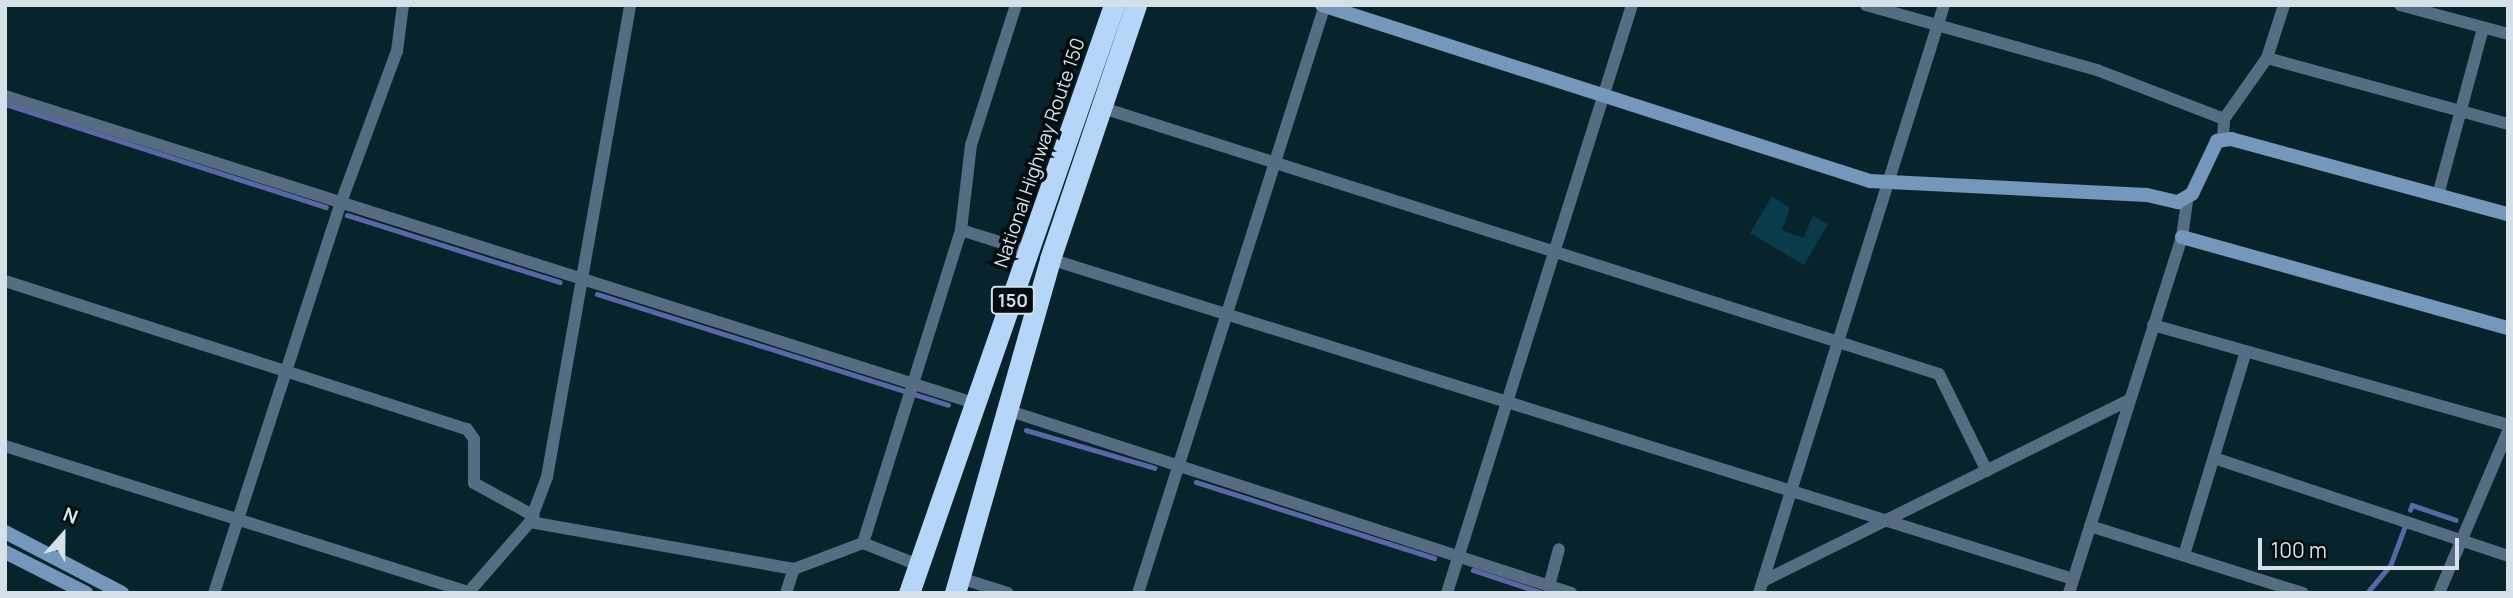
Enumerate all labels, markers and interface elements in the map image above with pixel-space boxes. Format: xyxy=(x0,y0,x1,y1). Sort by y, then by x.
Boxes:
street label: National Highway Route 150 xyxy=(990,35,1090,271)
road number: 150 xyxy=(990,286,1036,314)
north arrow xyxy=(28,500,98,570)
text: N xyxy=(59,501,82,530)
scale bar xyxy=(2261,524,2462,568)
text: 100 m xyxy=(2271,536,2327,564)

